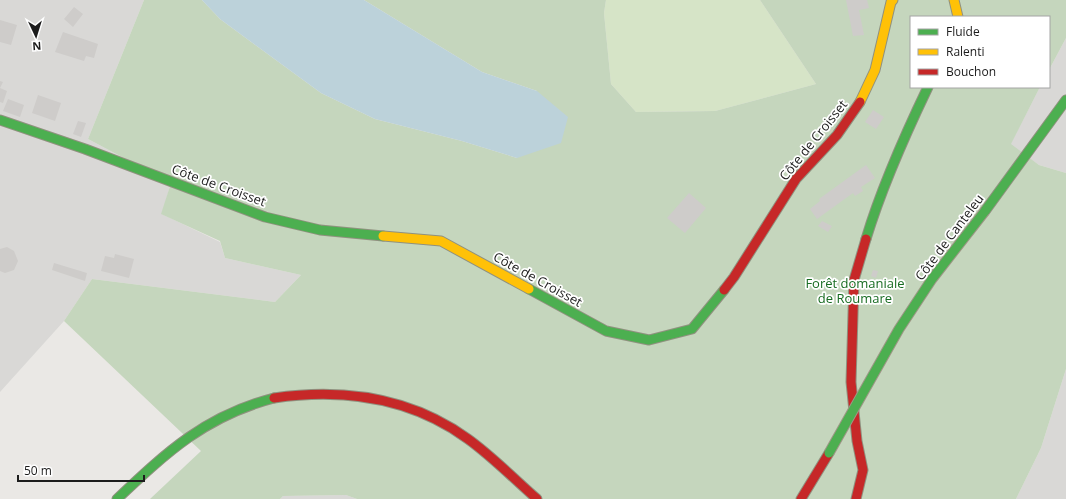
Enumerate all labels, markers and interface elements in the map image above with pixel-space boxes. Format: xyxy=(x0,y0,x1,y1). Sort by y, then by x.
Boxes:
north arrow xyxy=(16,16,56,56)
legend xyxy=(910,16,1050,88)
text: Fluide xyxy=(946,23,980,40)
text: N xyxy=(32,39,42,54)
text: Ralenti xyxy=(946,43,985,60)
text: Bouchon xyxy=(946,63,996,80)
street label: Côte de Croisset xyxy=(775,96,851,184)
street label: Côte de Croisset xyxy=(169,160,269,210)
street label: Côte de Canteleu xyxy=(911,190,987,284)
street label: Côte de Croisset xyxy=(490,247,586,311)
park label: Forêt domaniale de Roumare xyxy=(805,274,905,307)
scale bar xyxy=(18,457,144,483)
text: 50 m xyxy=(24,462,52,479)

